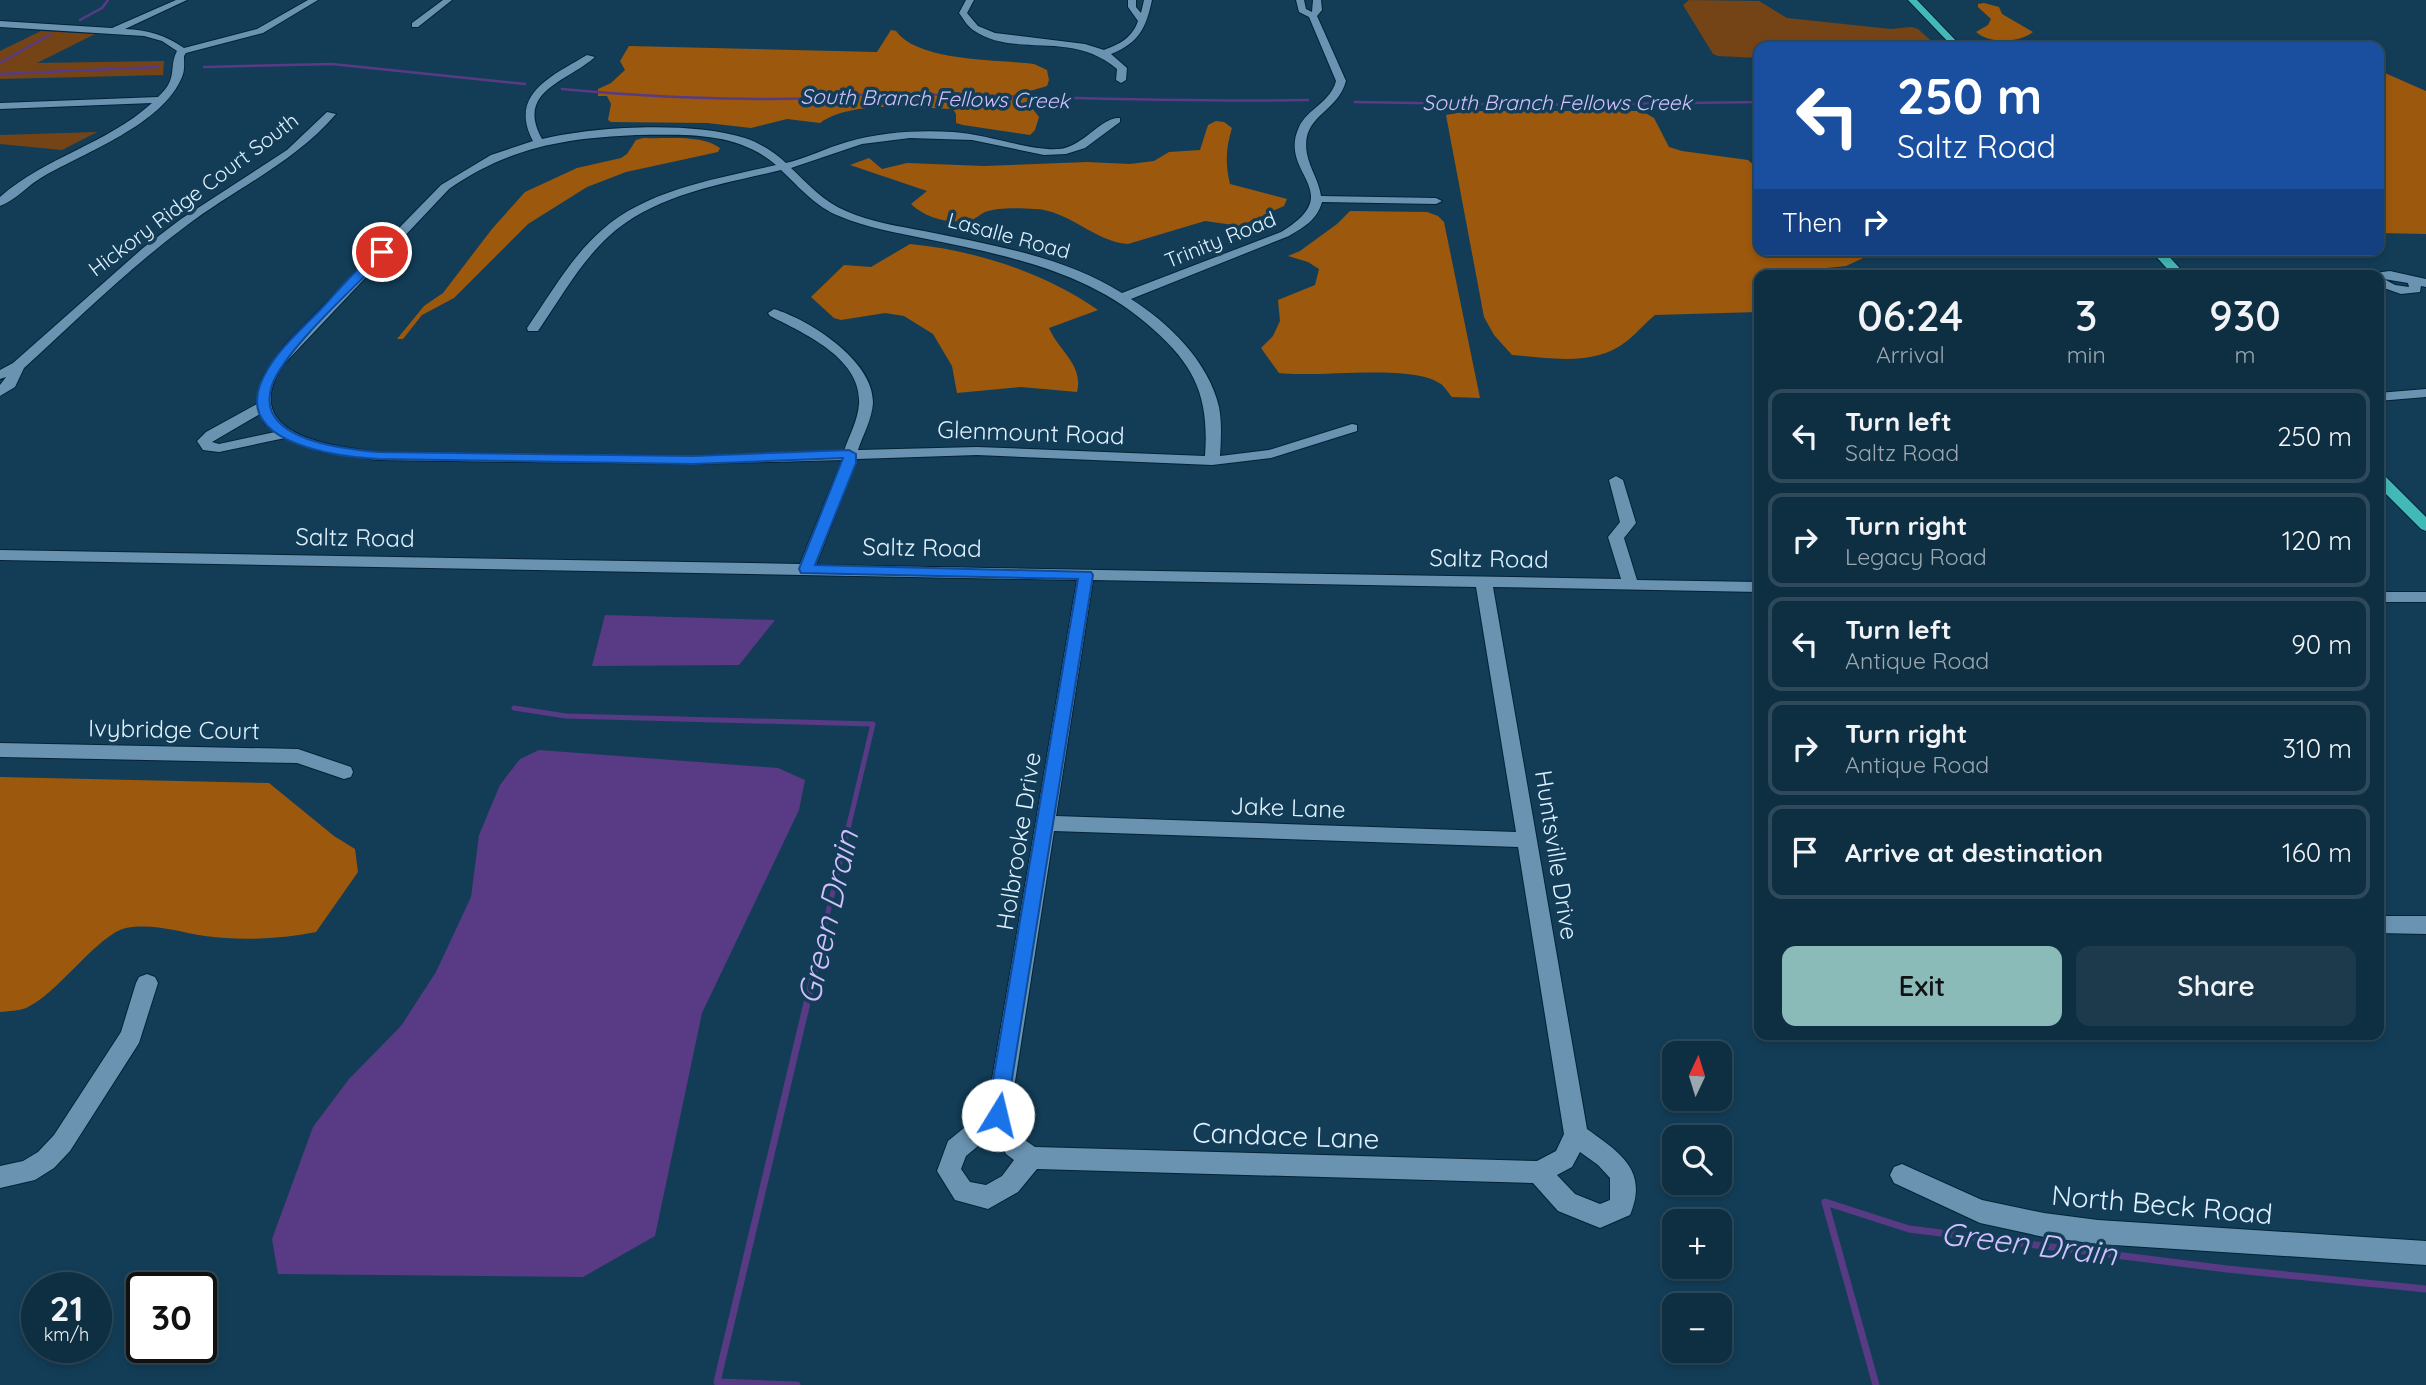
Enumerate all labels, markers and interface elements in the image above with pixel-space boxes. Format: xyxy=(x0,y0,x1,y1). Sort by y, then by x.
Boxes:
text: 250 m xyxy=(1897,65,2042,126)
icon: left xyxy=(1782,70,1873,161)
water label: South Branch Fellows Creek xyxy=(800,83,1072,113)
water label: South Branch Fellows Creek xyxy=(1422,89,1693,115)
street label: Hickory Ridge Court South xyxy=(83,107,303,281)
text: Saltz Road xyxy=(1897,126,2056,166)
icon: right xyxy=(1856,203,1894,241)
street label: Trinity Road xyxy=(1161,205,1279,273)
street label: Lasalle Road xyxy=(945,206,1073,264)
text: Then xyxy=(1782,206,1842,239)
pin xyxy=(352,222,412,282)
icon: arrive xyxy=(363,233,401,271)
text: 06:24 xyxy=(1857,289,1963,342)
text: 3 xyxy=(2075,289,2097,342)
text: 930 xyxy=(2209,289,2281,342)
text: Arrival xyxy=(1876,340,1945,369)
text: min xyxy=(2067,340,2106,369)
text: m xyxy=(2234,340,2255,369)
text: Turn left xyxy=(1845,405,1952,438)
street label: Glenmount Road xyxy=(937,414,1125,450)
icon: left xyxy=(1786,417,1824,455)
text: 250 m xyxy=(2277,420,2352,453)
text: Saltz Road xyxy=(1845,438,1959,467)
text: Turn right xyxy=(1845,509,1967,542)
street label: Saltz Road xyxy=(295,521,415,553)
icon: right xyxy=(1786,521,1824,559)
text: 120 m xyxy=(2282,524,2352,557)
street label: Saltz Road xyxy=(862,531,982,563)
street label: Saltz Road xyxy=(1429,542,1549,574)
text: Legacy Road xyxy=(1845,542,1987,571)
text: Turn left xyxy=(1845,613,1952,646)
icon: left xyxy=(1786,625,1824,663)
text: 90 m xyxy=(2291,628,2352,661)
text: Antique Road xyxy=(1845,646,1989,675)
street label: Ivybridge Court xyxy=(88,713,260,745)
text: Turn right xyxy=(1845,717,1967,750)
icon: right xyxy=(1786,729,1824,767)
text: 310 m xyxy=(2282,732,2352,765)
street label: Holbrooke Drive xyxy=(989,750,1047,932)
text: Antique Road xyxy=(1845,750,1989,779)
street label: Huntsville Drive xyxy=(1529,768,1585,942)
street label: Jake Lane xyxy=(1230,790,1346,824)
water label: Green Drain xyxy=(788,825,867,1008)
icon: arrive xyxy=(1786,833,1824,871)
text: Arrive at destination xyxy=(1845,836,2103,869)
text: 160 m xyxy=(2282,836,2352,869)
button: Exit xyxy=(1782,946,2062,1026)
button: Share xyxy=(2076,946,2356,1026)
north arrow xyxy=(1662,1041,1732,1111)
map controls xyxy=(1662,1041,1732,1363)
position arrow xyxy=(961,1078,1035,1152)
street label: Candace Lane xyxy=(1192,1114,1380,1156)
button: search xyxy=(1662,1125,1732,1195)
street label: North Beck Road xyxy=(2050,1177,2274,1231)
button: + xyxy=(1662,1209,1732,1279)
water label: Green Drain xyxy=(1939,1212,2121,1274)
speed limit sign: 30 xyxy=(126,1272,217,1363)
text: 21 xyxy=(50,1286,83,1330)
button: − xyxy=(1662,1293,1732,1363)
text: km/h xyxy=(44,1323,89,1346)

